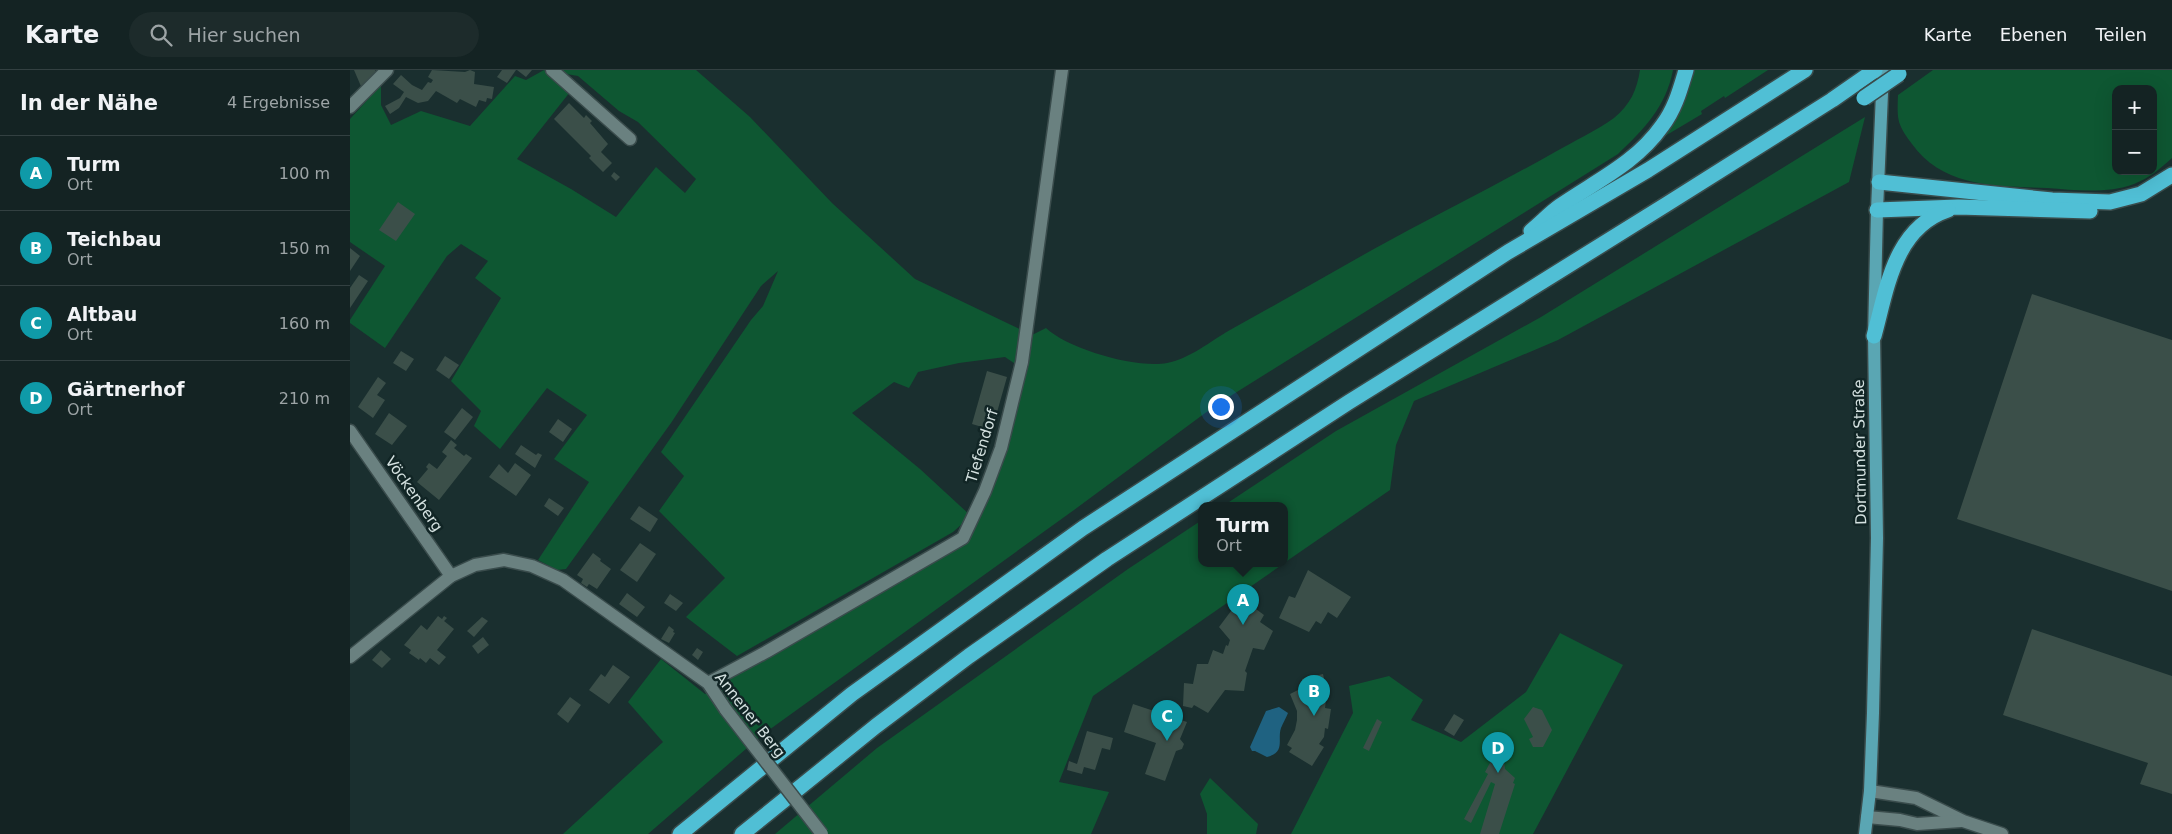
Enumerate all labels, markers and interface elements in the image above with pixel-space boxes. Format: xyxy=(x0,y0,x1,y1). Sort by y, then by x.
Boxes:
search box xyxy=(129,12,479,57)
text: Karte xyxy=(25,21,99,49)
icon: search xyxy=(147,21,175,49)
text: Hier suchen xyxy=(187,24,301,46)
text: Karte xyxy=(1924,24,1972,45)
text: Ebenen xyxy=(2000,24,2068,45)
text: Teilen xyxy=(2096,24,2147,45)
map controls xyxy=(2112,85,2157,175)
button: + xyxy=(2112,85,2157,130)
text: In der Nähe xyxy=(20,91,158,115)
text: 4 Ergebnisse xyxy=(227,93,330,112)
button: − xyxy=(2112,130,2157,175)
text: Turm xyxy=(67,153,121,175)
text: A xyxy=(30,164,42,183)
text: 100 m xyxy=(279,164,330,183)
text: Ort xyxy=(67,175,92,194)
text: Teichbau xyxy=(67,228,162,250)
text: B xyxy=(30,239,42,258)
text: 150 m xyxy=(279,239,330,258)
text: Ort xyxy=(67,250,92,269)
text: Altbau xyxy=(67,303,137,325)
text: C xyxy=(30,314,42,333)
text: 160 m xyxy=(279,314,330,333)
text: Ort xyxy=(67,325,92,344)
text: Gärtnerhof xyxy=(67,378,185,400)
street label: Dortmunder Straße xyxy=(1850,379,1870,525)
text: D xyxy=(29,389,43,408)
text: 210 m xyxy=(279,389,330,408)
your location xyxy=(1208,394,1234,420)
text: Ort xyxy=(67,400,92,419)
street label: Tiefendorf xyxy=(962,406,1002,486)
street label: Vöckenberg xyxy=(382,453,446,535)
popup xyxy=(1198,502,1288,567)
text: Turm xyxy=(1216,514,1270,536)
text: Ort xyxy=(1216,536,1242,555)
pin: A xyxy=(1227,584,1259,625)
street label: Annener Berg xyxy=(711,669,789,761)
pin: B xyxy=(1298,675,1330,716)
pin: C xyxy=(1151,700,1183,741)
pin: D xyxy=(1482,732,1514,773)

